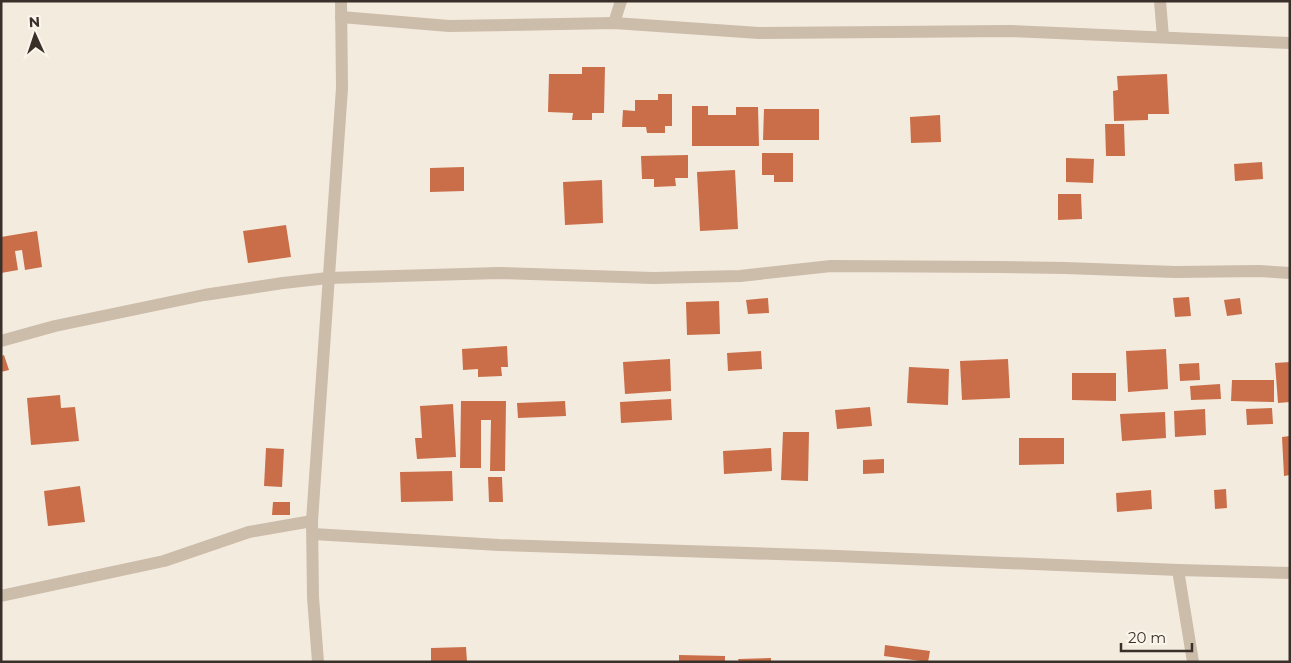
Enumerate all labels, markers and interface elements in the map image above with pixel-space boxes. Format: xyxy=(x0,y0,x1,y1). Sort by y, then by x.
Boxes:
north arrow xyxy=(10,10,60,60)
text: N xyxy=(28,13,40,31)
scale bar xyxy=(1121,620,1192,652)
text: 20 m xyxy=(1128,628,1166,647)

